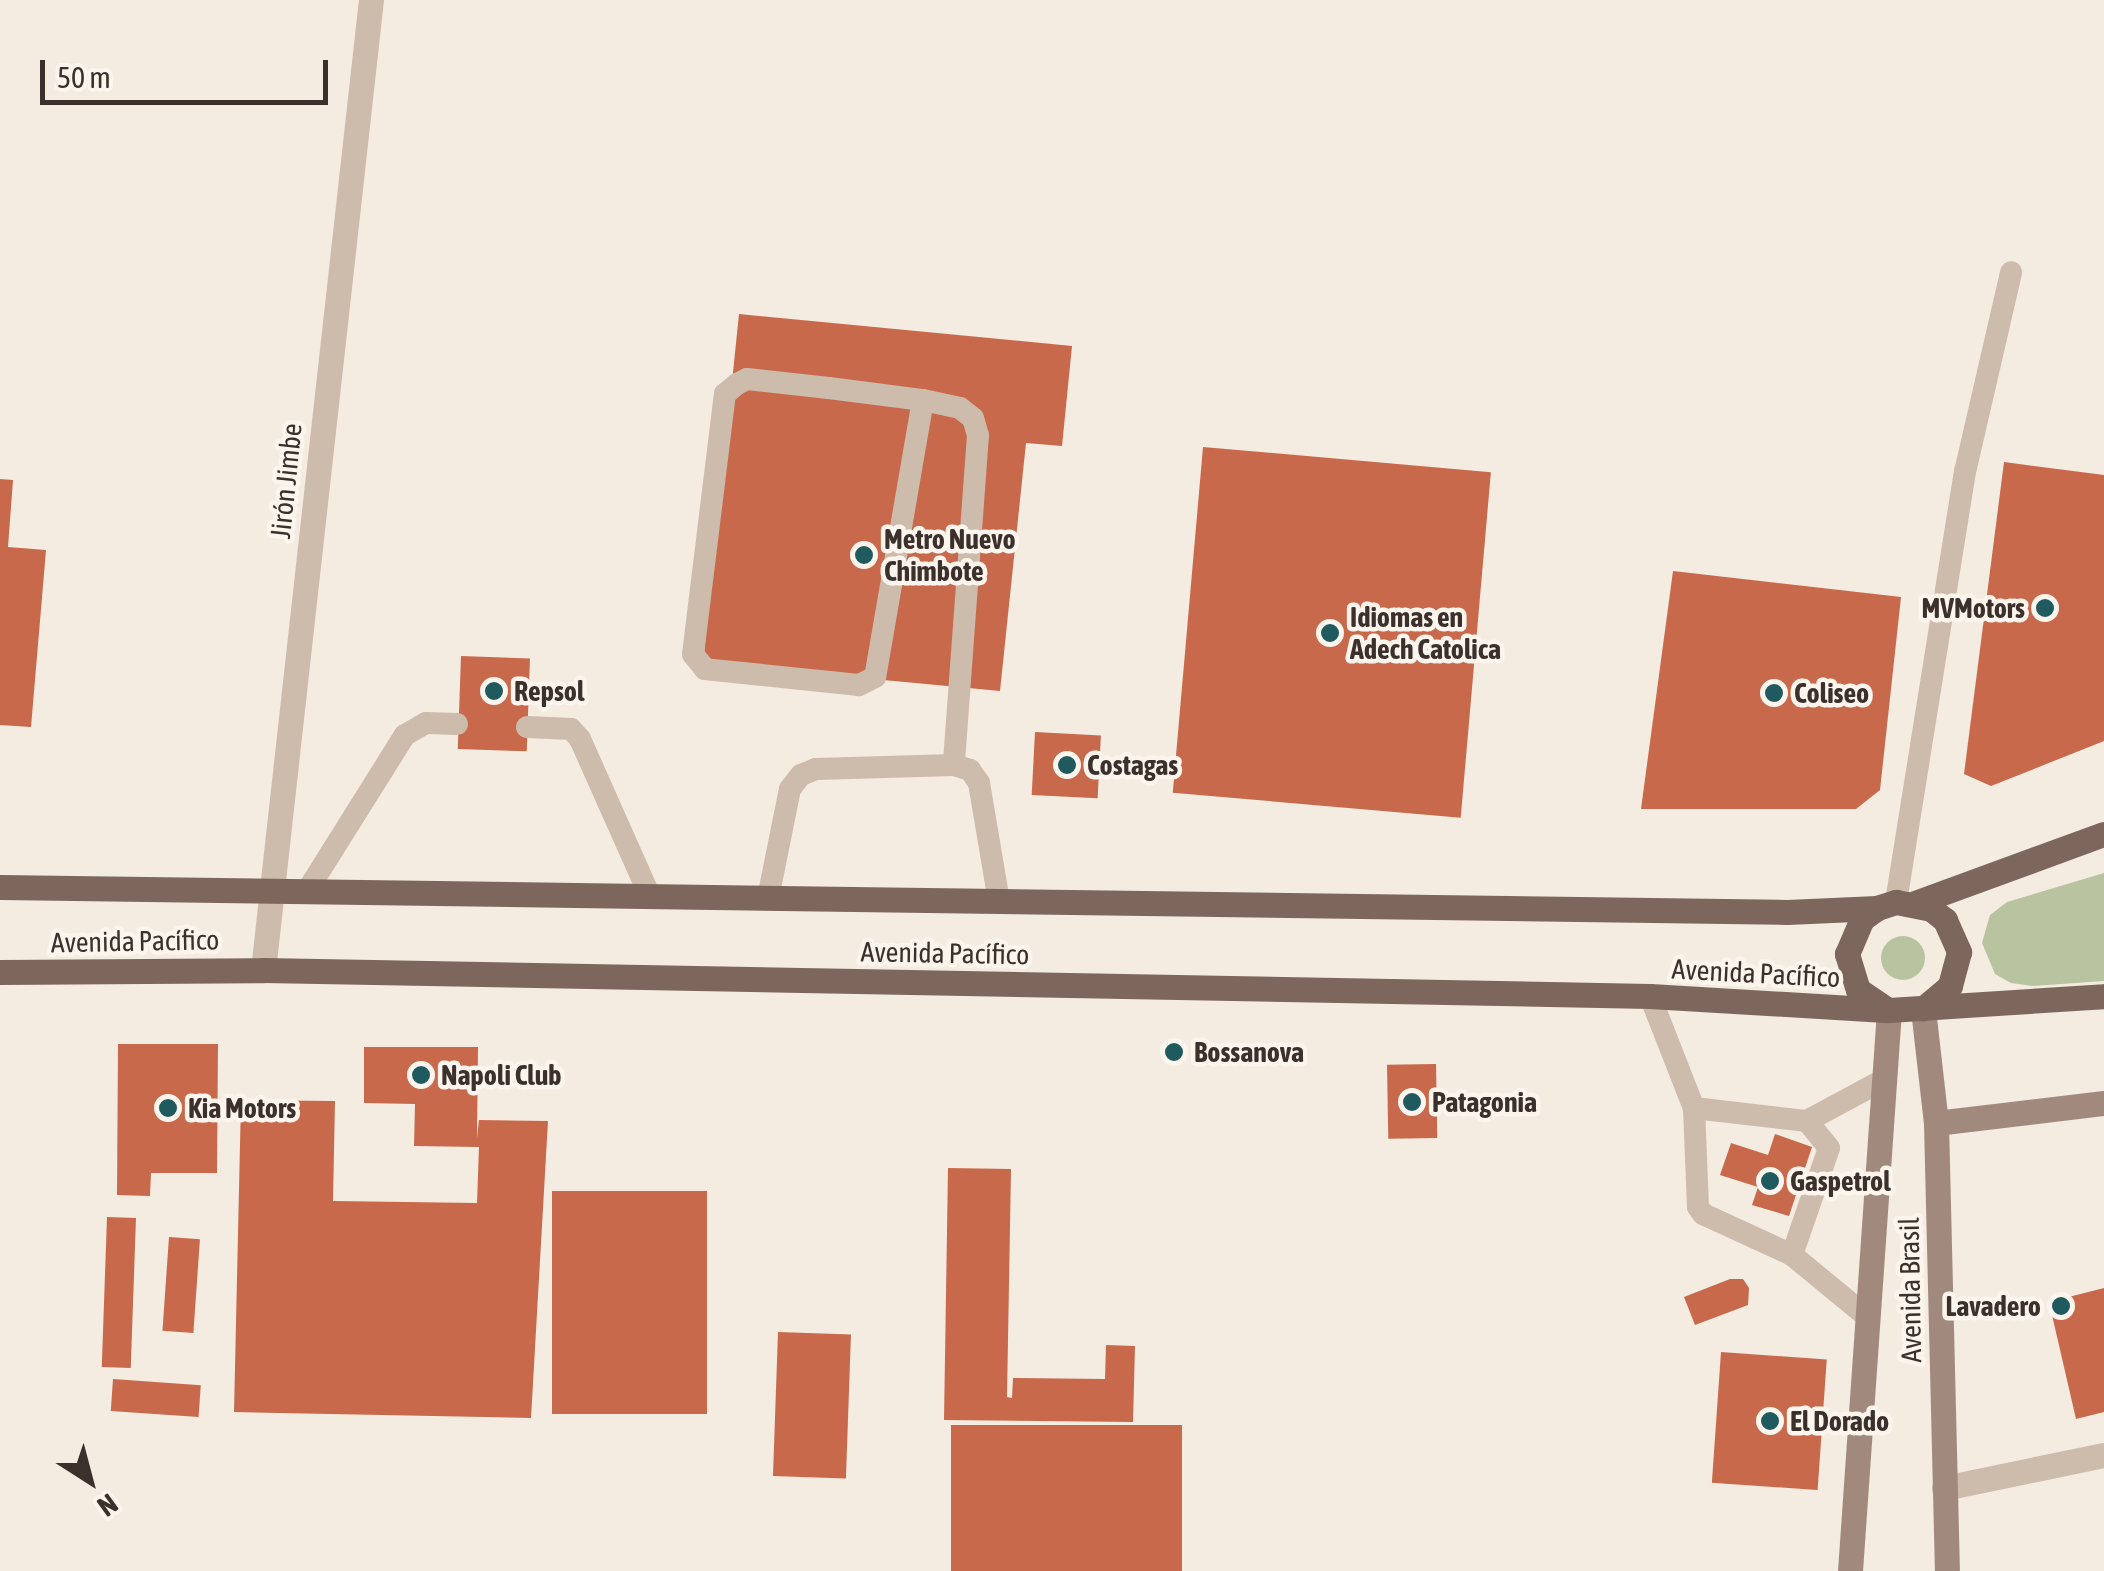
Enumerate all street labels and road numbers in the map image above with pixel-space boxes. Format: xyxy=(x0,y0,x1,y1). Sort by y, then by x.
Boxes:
street label: Jirón Jimbe xyxy=(263,422,309,540)
street label: Avenida Pacífico xyxy=(50,923,220,959)
street label: Avenida Pacífico xyxy=(860,935,1030,971)
street label: Avenida Pacífico xyxy=(1671,952,1841,994)
street label: Avenida Brasil xyxy=(1892,1217,1928,1363)

